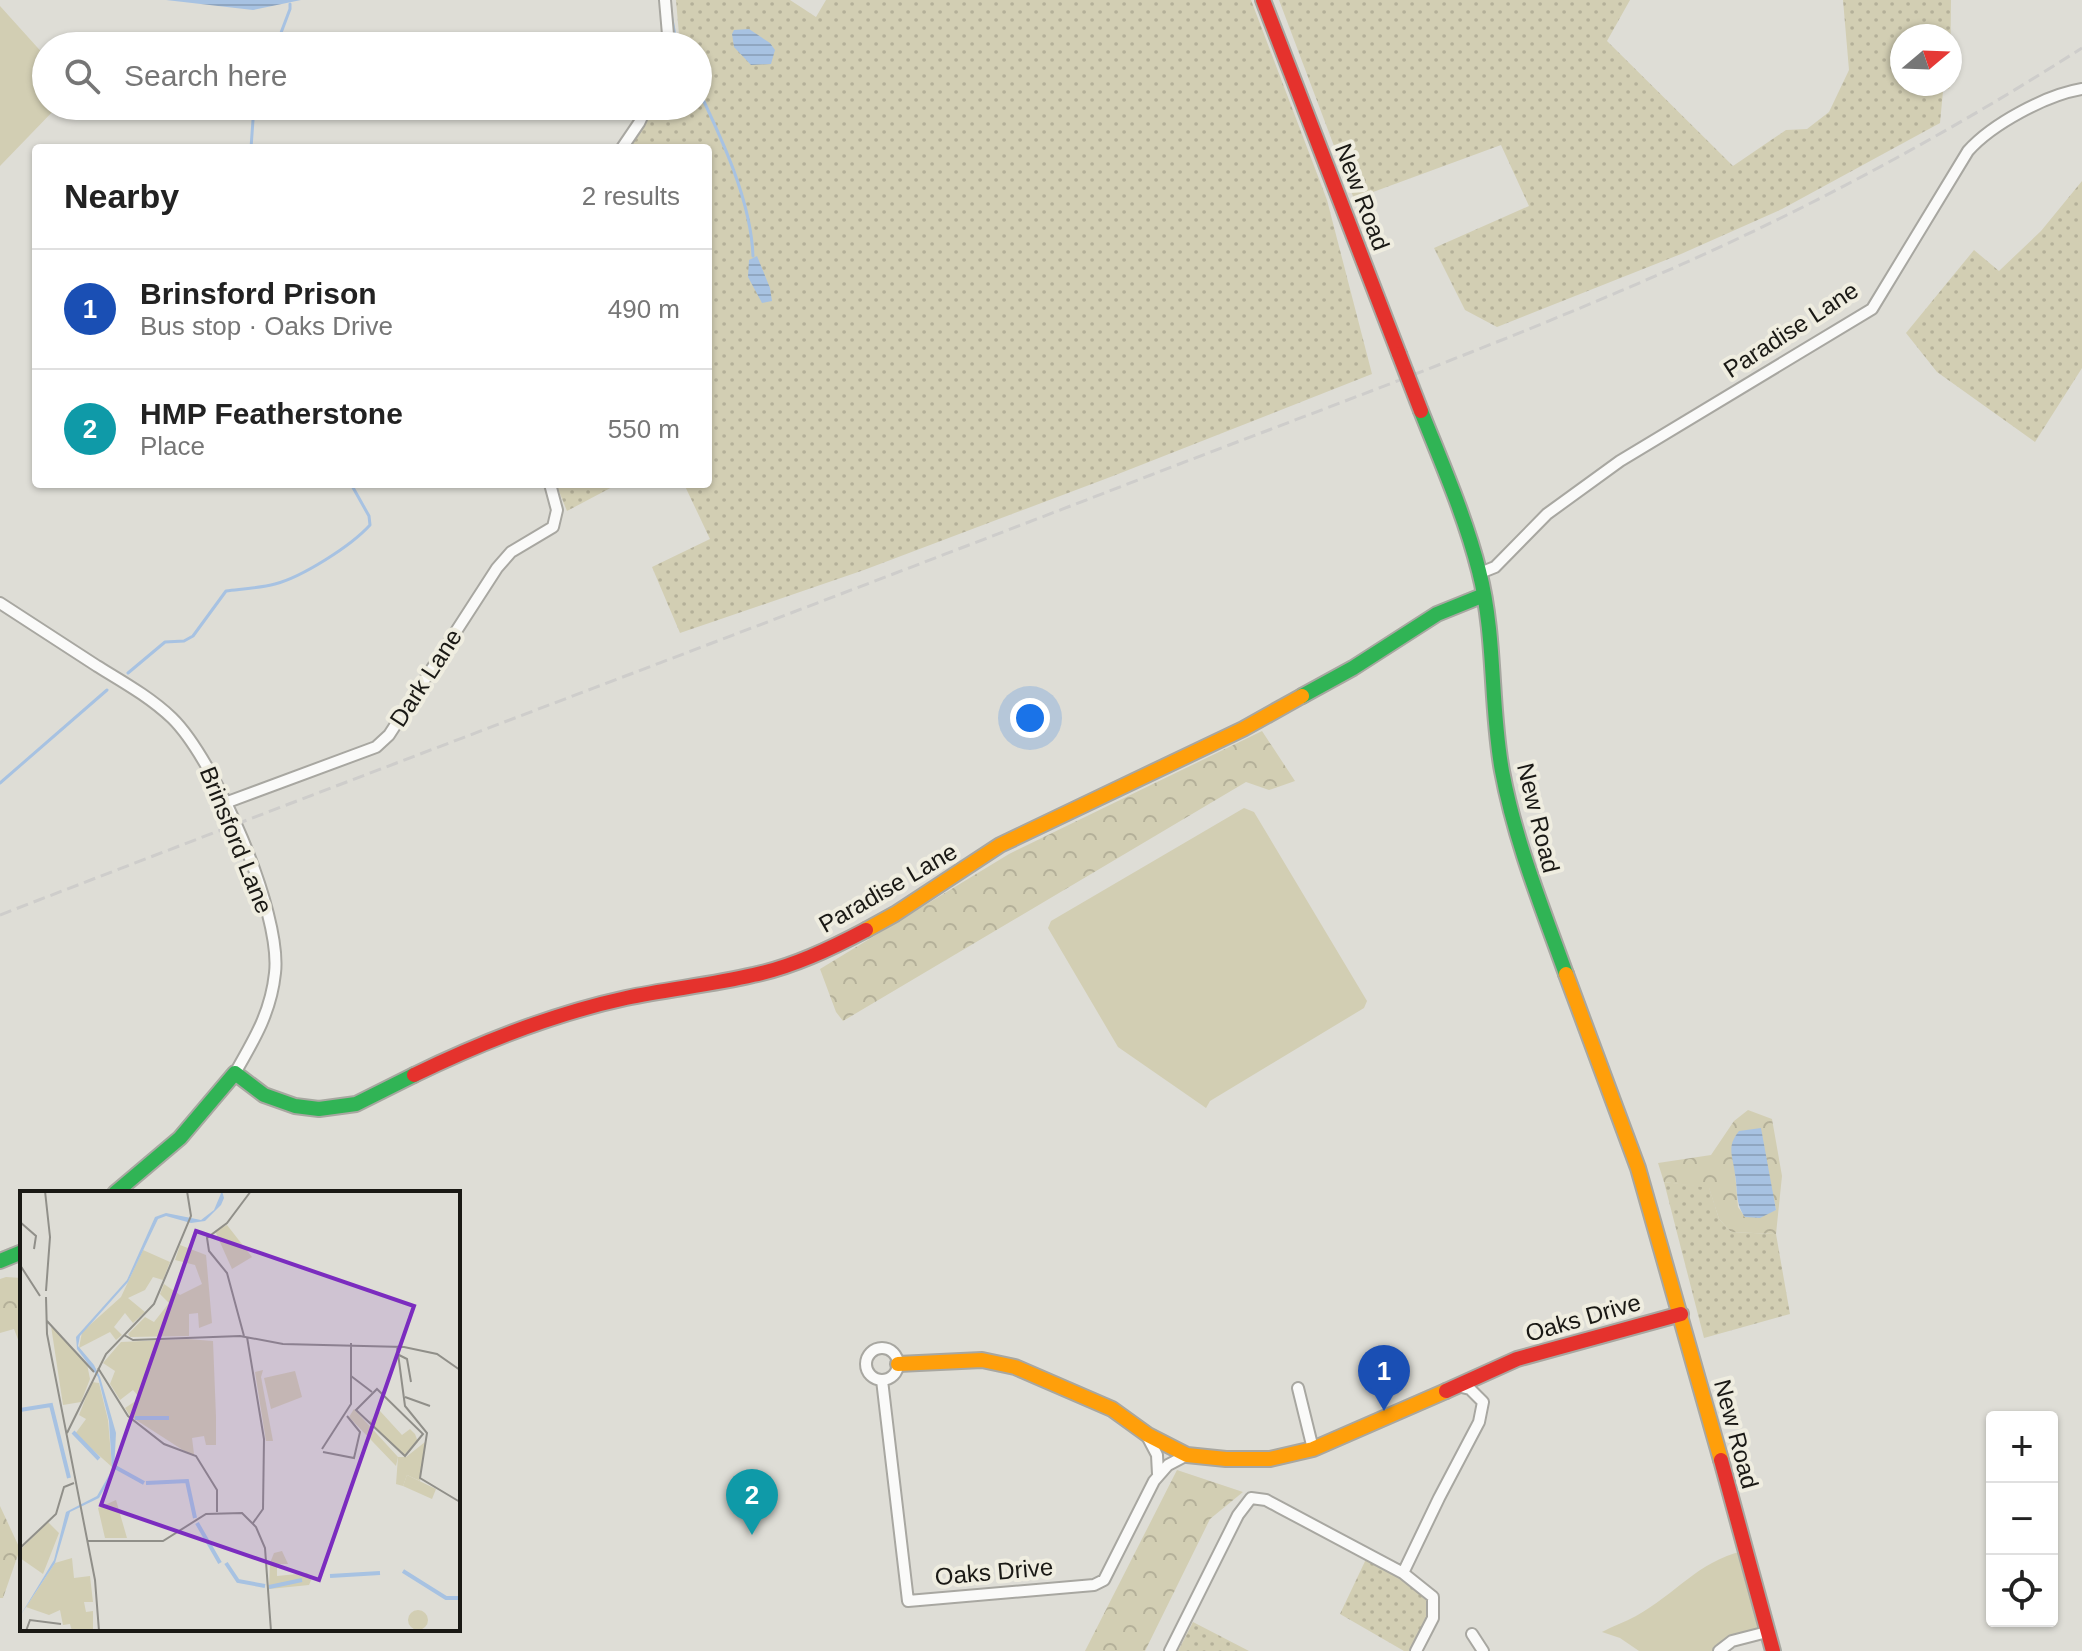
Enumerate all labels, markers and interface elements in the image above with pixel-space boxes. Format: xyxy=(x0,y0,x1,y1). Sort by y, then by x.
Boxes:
north arrow xyxy=(1890,24,1962,96)
search box xyxy=(32,32,712,120)
icon: search xyxy=(60,54,104,98)
text: Search here xyxy=(124,59,287,92)
street label: New Road xyxy=(1330,140,1395,254)
text: Nearby xyxy=(64,177,179,215)
text: 2 results xyxy=(582,181,680,211)
street label: Paradise Lane xyxy=(1718,276,1863,383)
text: Brinsford Prison xyxy=(140,277,377,310)
text: 1 xyxy=(83,294,97,324)
text: 490 m xyxy=(608,294,680,324)
text: Bus stop · Oaks Drive xyxy=(140,311,393,341)
text: HMP Featherstone xyxy=(140,397,403,430)
text: 2 xyxy=(83,414,97,444)
text: 550 m xyxy=(608,414,680,444)
text: Place xyxy=(140,431,205,461)
street label: Dark Lane xyxy=(384,624,467,732)
your location xyxy=(1010,698,1050,738)
street label: New Road xyxy=(1512,760,1565,876)
street label: Brinsford Lane xyxy=(195,762,278,917)
street label: Paradise Lane xyxy=(814,837,962,938)
inset map xyxy=(20,1191,460,1631)
street label: Oaks Drive xyxy=(1522,1288,1644,1347)
pin: 1 xyxy=(1358,1345,1410,1411)
street label: New Road xyxy=(1709,1376,1764,1491)
map controls xyxy=(1986,1411,2058,1627)
button: + xyxy=(1986,1411,2058,1483)
pin: 2 xyxy=(726,1469,778,1535)
button: − xyxy=(1986,1483,2058,1555)
street label: Oaks Drive xyxy=(934,1553,1054,1590)
button: locate xyxy=(1986,1555,2058,1627)

